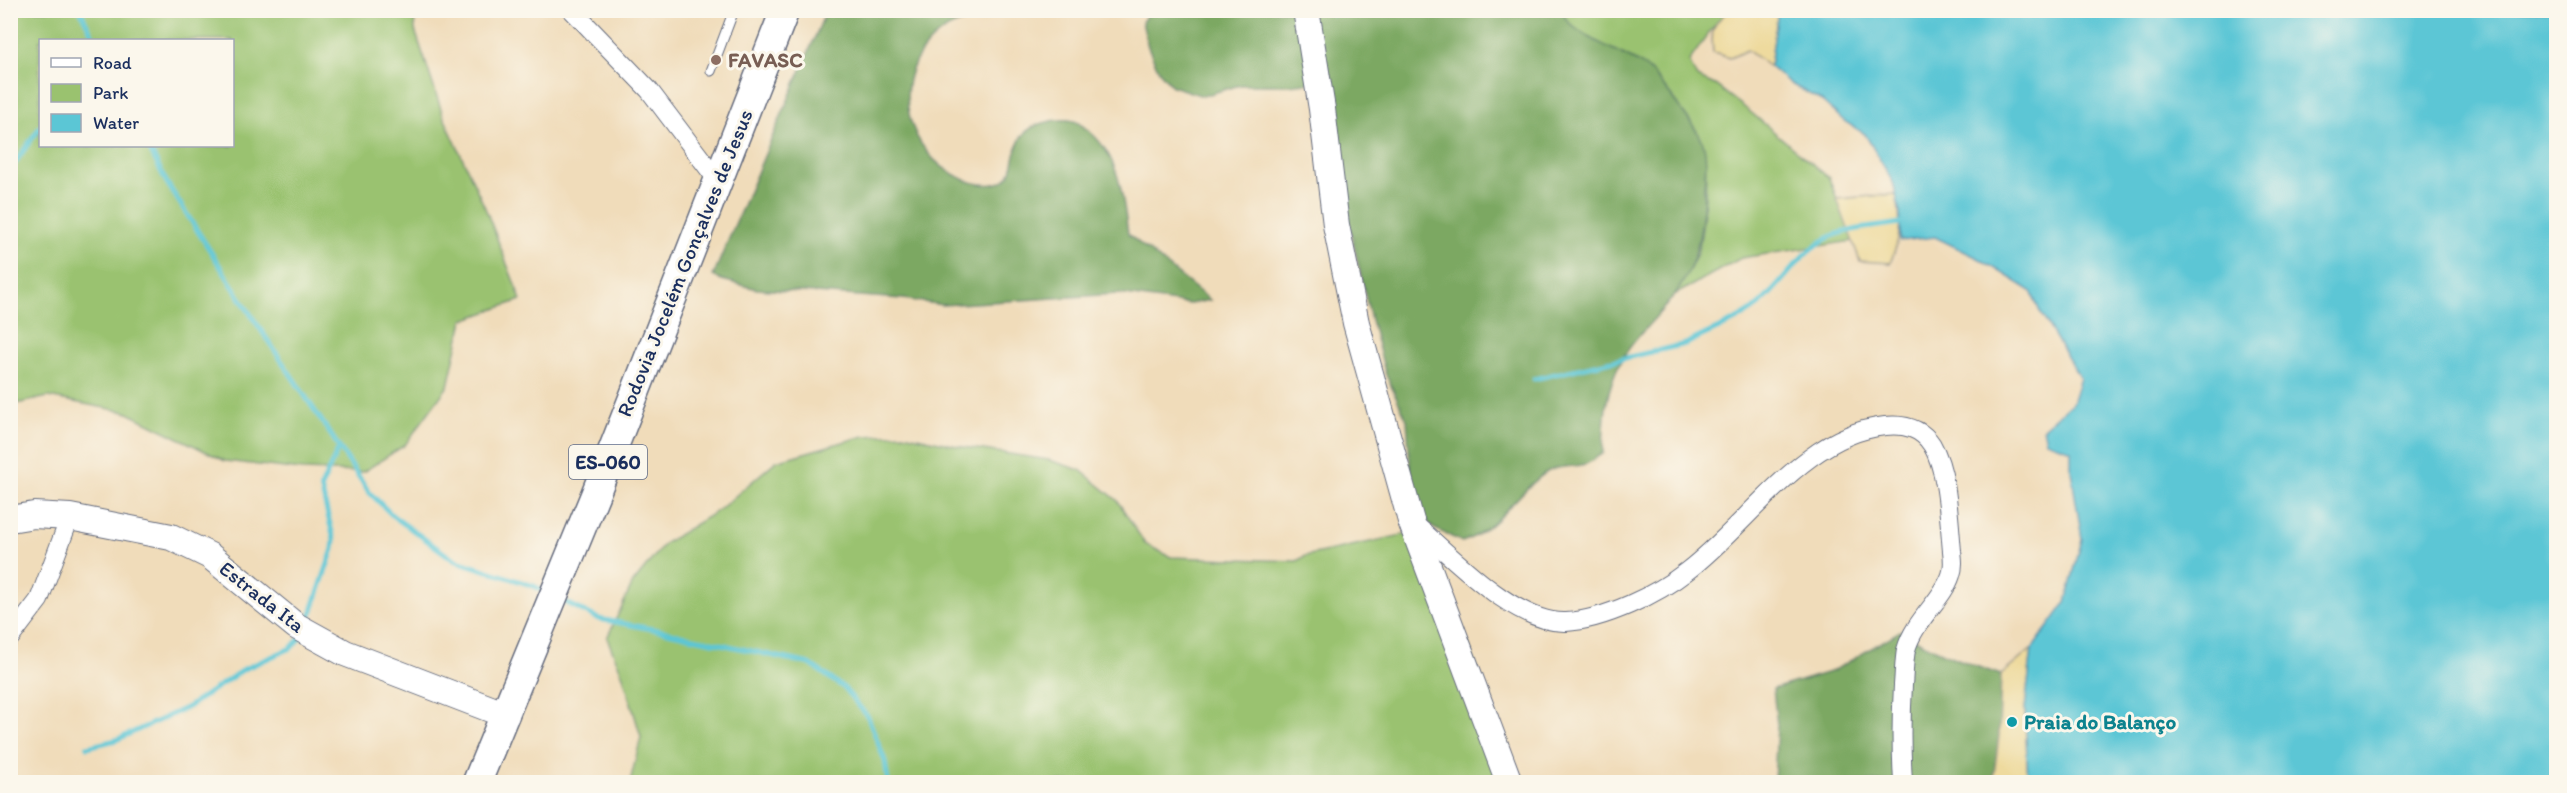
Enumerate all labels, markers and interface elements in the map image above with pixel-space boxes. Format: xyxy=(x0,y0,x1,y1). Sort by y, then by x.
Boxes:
legend xyxy=(39,39,234,147)
place label: FAVASC xyxy=(728,47,803,72)
text: Road xyxy=(93,52,132,74)
marker: FAVASC xyxy=(709,53,723,67)
text: Park xyxy=(93,82,128,104)
street label: Rodovia Jocelém Gonçalves de Jesus xyxy=(611,106,758,420)
text: Water xyxy=(93,112,139,134)
road number: ES-060 xyxy=(569,445,647,479)
street label: Estrada Ita xyxy=(215,556,310,638)
place label: Praia do Balanço xyxy=(2024,709,2176,735)
marker: Praia do Balanço xyxy=(2005,715,2019,729)

